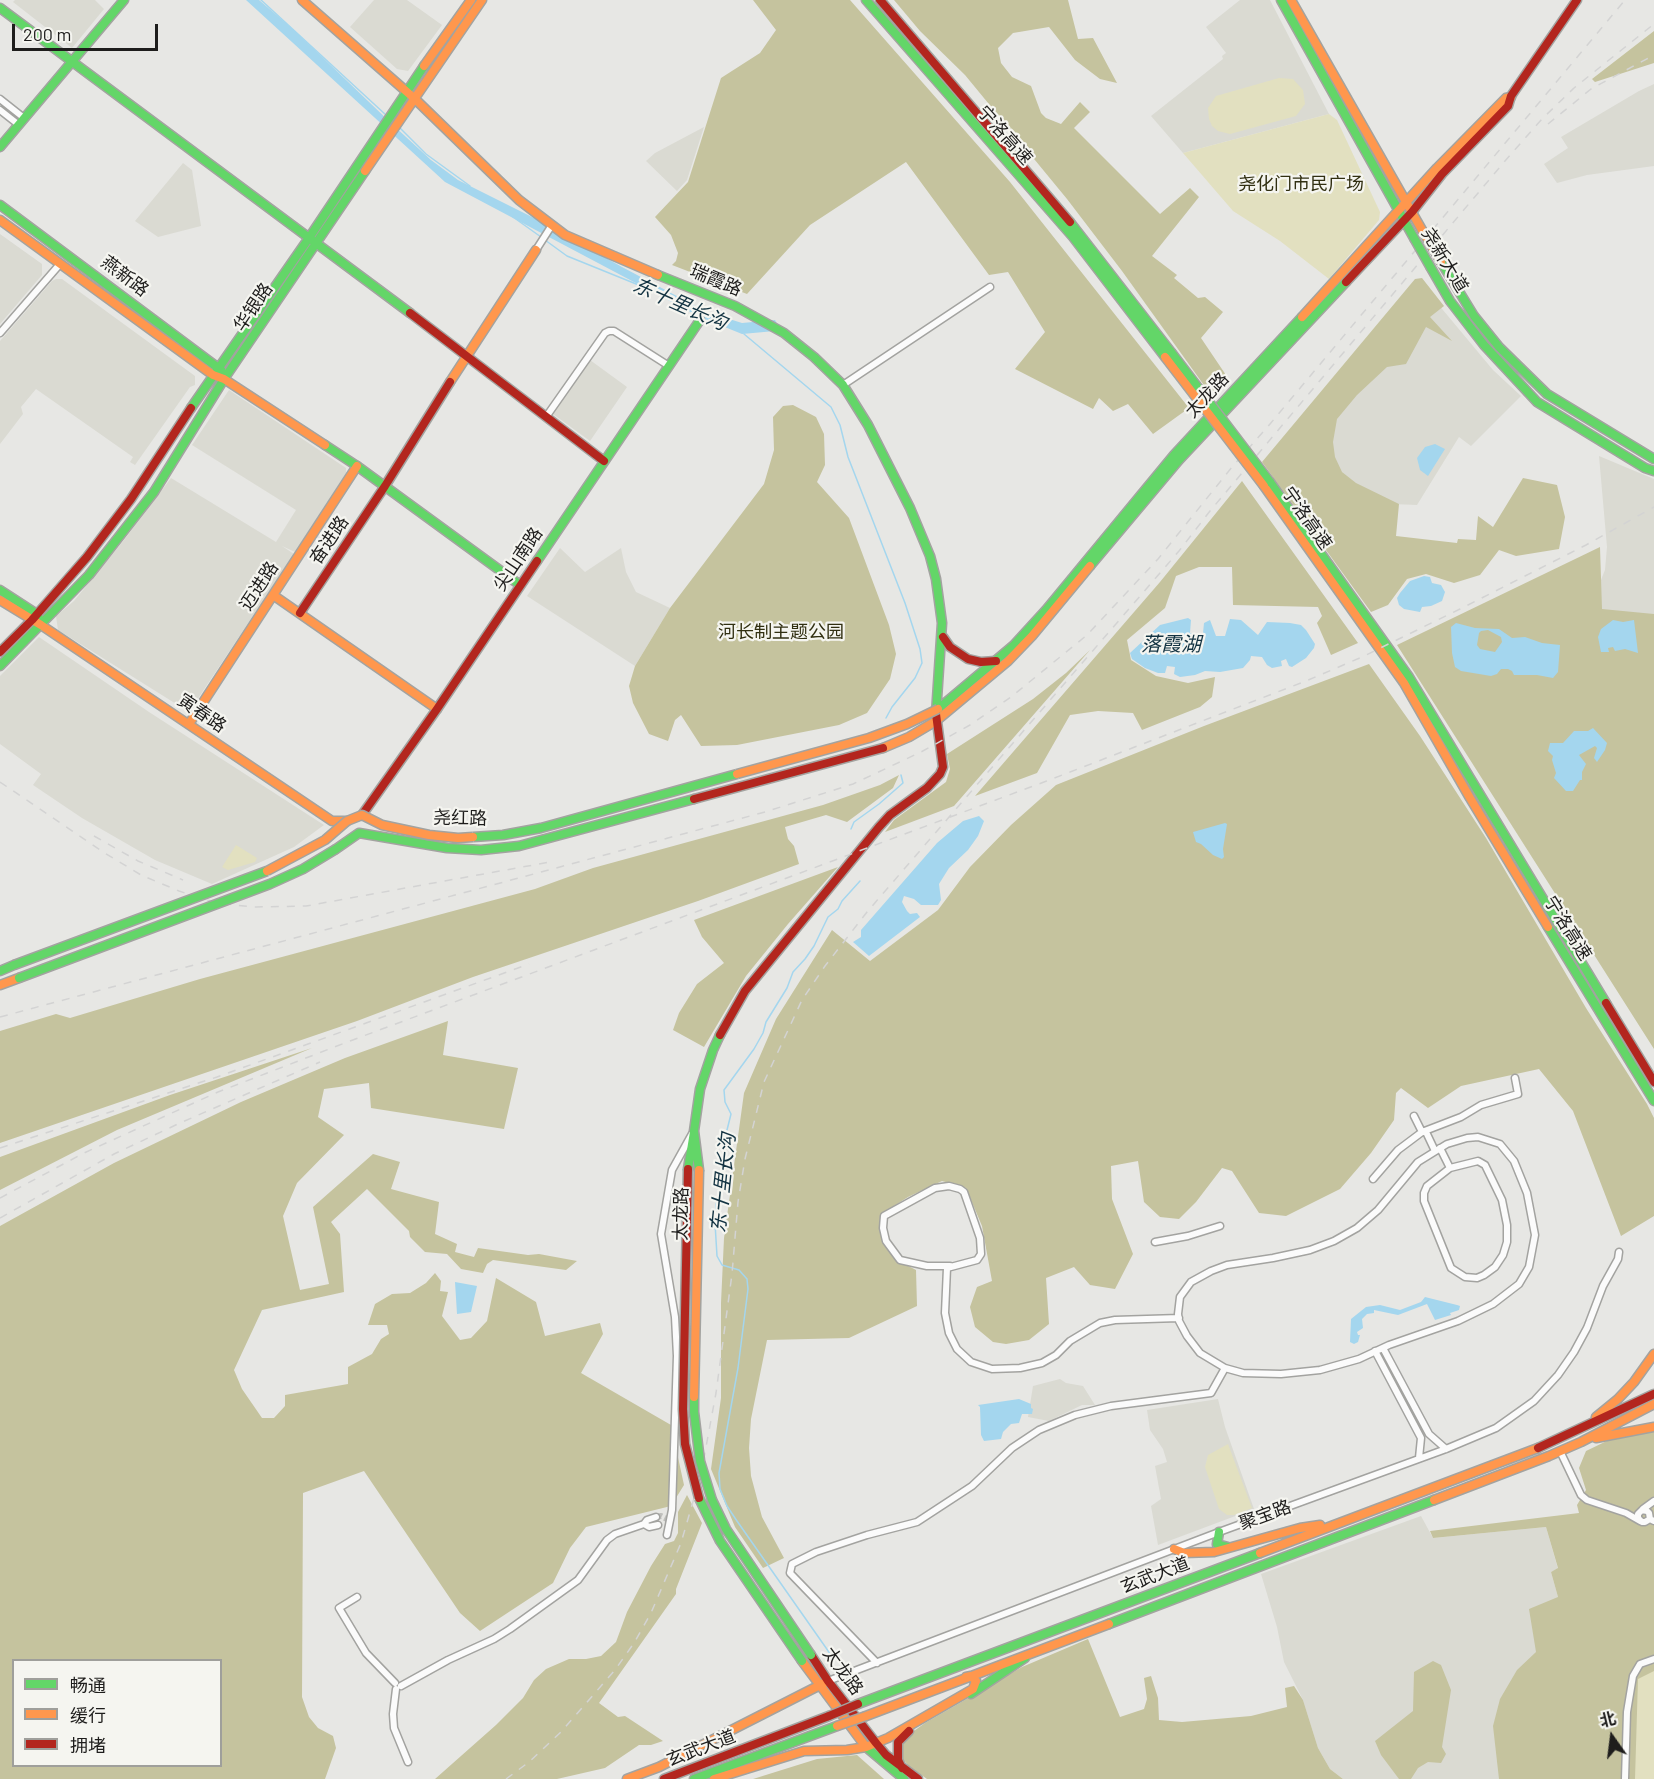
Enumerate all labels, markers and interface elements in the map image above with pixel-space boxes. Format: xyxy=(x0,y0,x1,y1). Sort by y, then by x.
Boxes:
scale bar xyxy=(15,12,160,50)
text: 200 m xyxy=(23,23,71,45)
street label: 宁洛高速 xyxy=(973,101,1037,169)
park label: 尧化门市民广场 xyxy=(1238,173,1364,195)
street label: 尧新大道 xyxy=(1417,224,1473,296)
street label: 燕新路 xyxy=(97,251,153,301)
street label: 瑞霞路 xyxy=(687,260,745,300)
water label: 东十里长沟 xyxy=(629,273,731,335)
street label: 华银路 xyxy=(229,279,277,335)
street label: 太龙路 xyxy=(1181,368,1233,422)
street label: 宁洛高速 xyxy=(1278,482,1336,554)
street label: 奋进路 xyxy=(305,512,353,568)
street label: 尖山南路 xyxy=(489,523,547,595)
street label: 迈进路 xyxy=(235,557,283,615)
park label: 河长制主题公园 xyxy=(718,621,844,643)
water label: 落霞湖 xyxy=(1141,632,1201,656)
street label: 寅春路 xyxy=(174,689,230,737)
street label: 尧红路 xyxy=(433,807,487,829)
street label: 宁洛高速 xyxy=(1540,892,1596,964)
water label: 东十里长沟 xyxy=(706,1132,740,1234)
street label: 太龙路 xyxy=(670,1187,692,1241)
street label: 聚宝路 xyxy=(1236,1496,1294,1534)
street label: 玄武大道 xyxy=(1118,1552,1192,1598)
street label: 太龙路 xyxy=(818,1643,868,1699)
legend xyxy=(12,1659,222,1767)
text: 畅通 xyxy=(70,1674,106,1696)
text: 缓行 xyxy=(70,1704,106,1726)
north arrow xyxy=(1582,1707,1642,1767)
text: 北 xyxy=(1597,1708,1618,1730)
street label: 玄武大道 xyxy=(664,1725,738,1771)
text: 拥堵 xyxy=(70,1734,106,1756)

